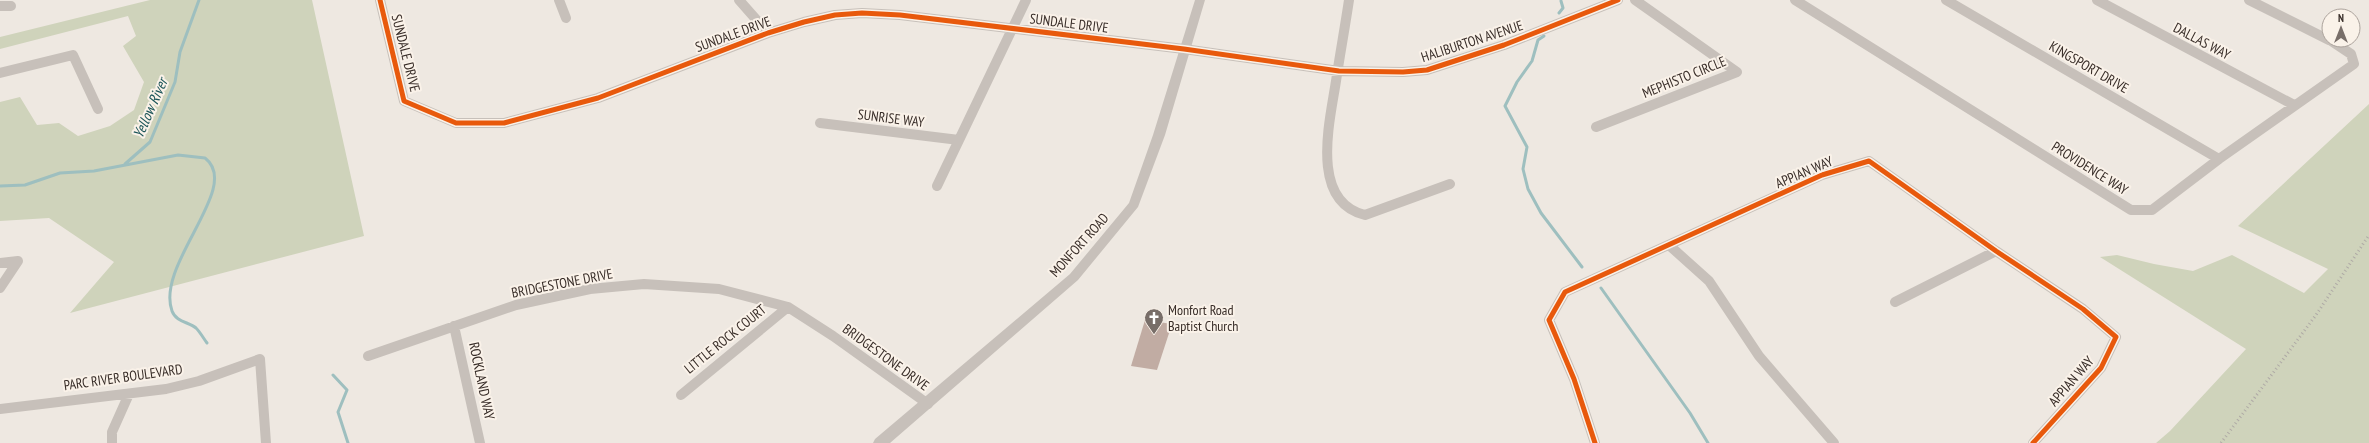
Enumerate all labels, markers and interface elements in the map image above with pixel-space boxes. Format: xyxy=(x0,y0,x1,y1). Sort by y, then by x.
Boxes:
north arrow xyxy=(2321,8,2361,48)
street label: SUNDALE DRIVE xyxy=(1029,9,1109,37)
text: N xyxy=(2338,11,2344,25)
street label: SUNDALE DRIVE xyxy=(388,12,424,94)
street label: SUNDALE DRIVE xyxy=(693,12,773,56)
street label: HALIBURTON AVENUE xyxy=(1419,16,1525,66)
street label: DALLAS WAY xyxy=(2170,19,2234,64)
street label: KINGSPORT DRIVE xyxy=(2046,37,2132,97)
street label: MEPHISTO CIRCLE xyxy=(1640,52,1728,102)
water label: Yellow River xyxy=(128,73,172,141)
street label: SUNRISE WAY xyxy=(857,105,926,131)
street label: PROVIDENCE WAY xyxy=(2048,137,2132,199)
street label: APPIAN WAY xyxy=(1773,152,1836,192)
street label: MONFORT ROAD xyxy=(1045,209,1113,281)
street label: BRIDGESTONE DRIVE xyxy=(510,264,614,302)
street label: LITTLE ROCK COURT xyxy=(680,300,770,377)
place label: Monfort Road Baptist Church xyxy=(1168,301,1238,335)
church icon: Monfort Road Baptist Church xyxy=(1143,307,1165,335)
street label: BRIDGESTONE DRIVE xyxy=(839,320,933,394)
street label: ROCKLAND WAY xyxy=(465,341,499,422)
street label: APPIAN WAY xyxy=(2044,352,2098,410)
street label: PARC RIVER BOULEVARD xyxy=(63,360,183,394)

